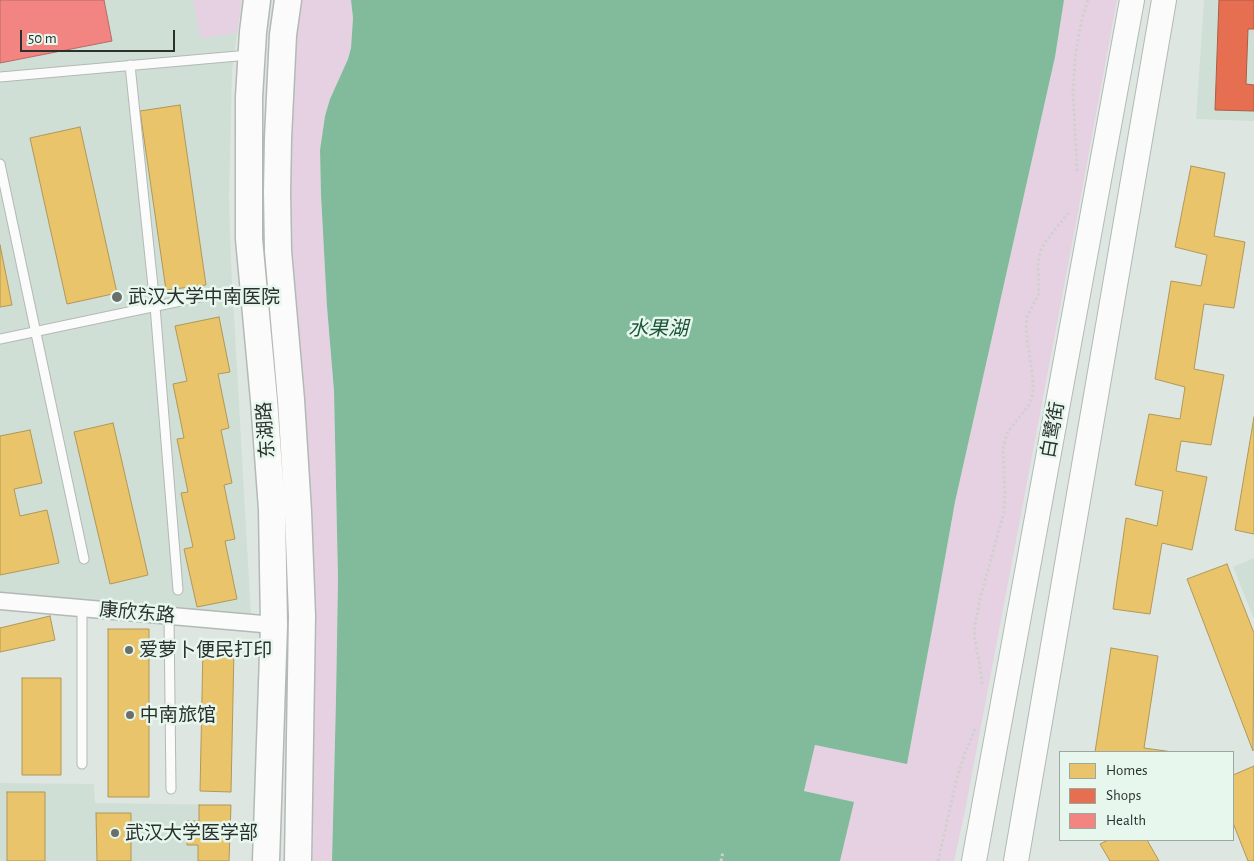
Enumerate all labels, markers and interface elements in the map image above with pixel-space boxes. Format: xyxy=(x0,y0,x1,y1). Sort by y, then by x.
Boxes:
scale bar xyxy=(22,20,178,52)
text: 50 m xyxy=(28,31,57,46)
place label: 武汉大学中南医院 xyxy=(128,286,280,308)
marker: 武汉大学中南医院 xyxy=(110,290,124,304)
water label: 水果湖 xyxy=(628,317,688,341)
street label: 白鹭街 xyxy=(1037,400,1069,460)
street label: 东湖路 xyxy=(253,401,279,459)
street label: 康欣东路 xyxy=(98,598,176,628)
place label: 爱萝卜便民打印 xyxy=(139,639,272,661)
marker: 爱萝卜便民打印 xyxy=(123,644,135,656)
place label: 中南旅馆 xyxy=(140,704,216,726)
marker: 中南旅馆 xyxy=(124,709,136,721)
legend xyxy=(1059,751,1234,841)
text: Homes xyxy=(1106,763,1148,778)
text: Shops xyxy=(1106,788,1141,803)
text: Health xyxy=(1106,813,1146,828)
place label: 武汉大学医学部 xyxy=(125,822,258,844)
marker: 武汉大学医学部 xyxy=(109,827,121,839)

